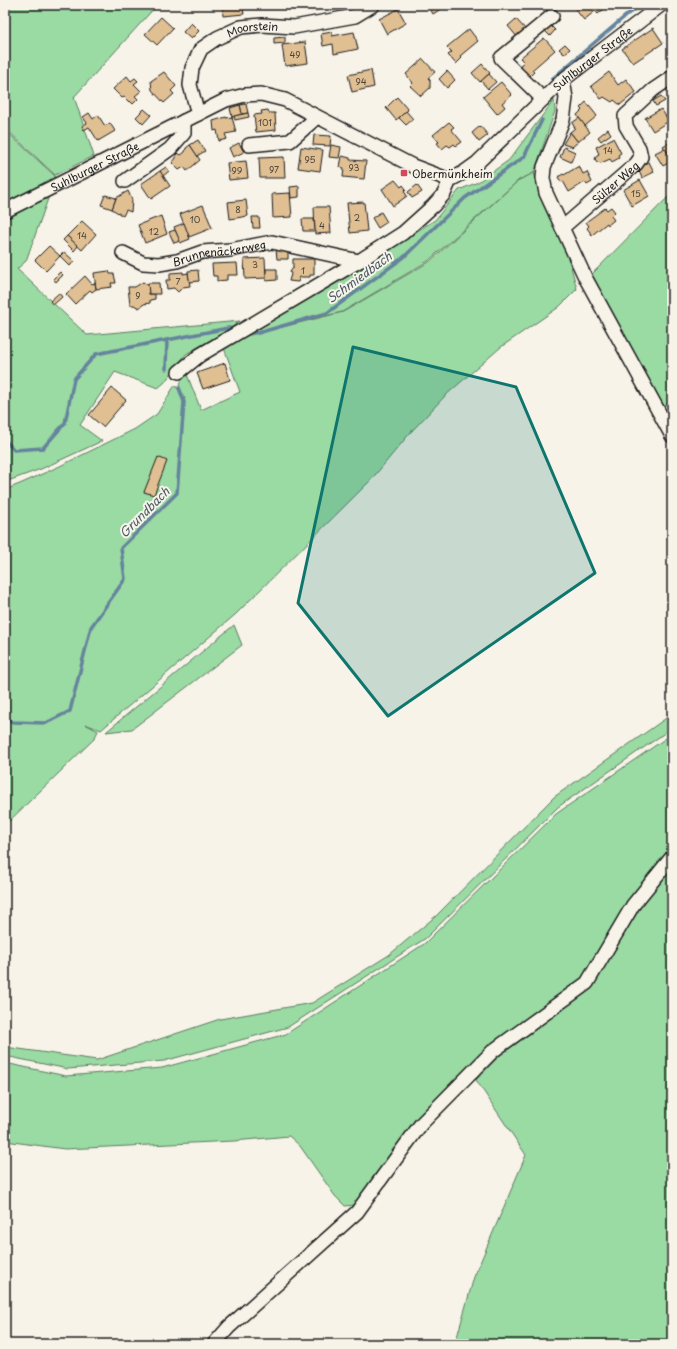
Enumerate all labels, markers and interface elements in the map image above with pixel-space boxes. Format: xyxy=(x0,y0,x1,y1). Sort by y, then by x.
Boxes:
street label: Moorstein xyxy=(223,16,279,41)
street label: Suhlburger Straße xyxy=(548,22,636,95)
house number: 49 xyxy=(289,47,301,61)
house number: 94 xyxy=(355,74,367,88)
house number: 101 xyxy=(258,115,272,129)
street label: Suhlburger Straße xyxy=(47,137,142,195)
house number: 14 xyxy=(603,143,613,157)
house number: 95 xyxy=(304,152,316,166)
street label: Sülzer Weg xyxy=(587,157,643,208)
house number: 93 xyxy=(349,160,360,174)
house number: 97 xyxy=(269,162,279,176)
house number: 99 xyxy=(232,163,243,177)
place label: Obermünkheim xyxy=(412,165,493,182)
marker: Obermünkheim xyxy=(399,168,409,178)
house number: 15 xyxy=(631,186,641,200)
house number: 8 xyxy=(235,202,241,216)
house number: 2 xyxy=(354,210,360,224)
house number: 10 xyxy=(190,212,201,226)
house number: 4 xyxy=(319,218,325,232)
house number: 12 xyxy=(149,224,159,238)
house number: 14 xyxy=(77,228,87,242)
street label: Brunnenäckerweg xyxy=(171,235,267,270)
water label: Schmiedbach xyxy=(323,247,396,307)
house number: 3 xyxy=(252,257,258,271)
house number: 1 xyxy=(301,263,305,277)
house number: 7 xyxy=(175,274,181,288)
house number: 9 xyxy=(135,288,141,302)
water label: Grundbach xyxy=(115,482,174,541)

